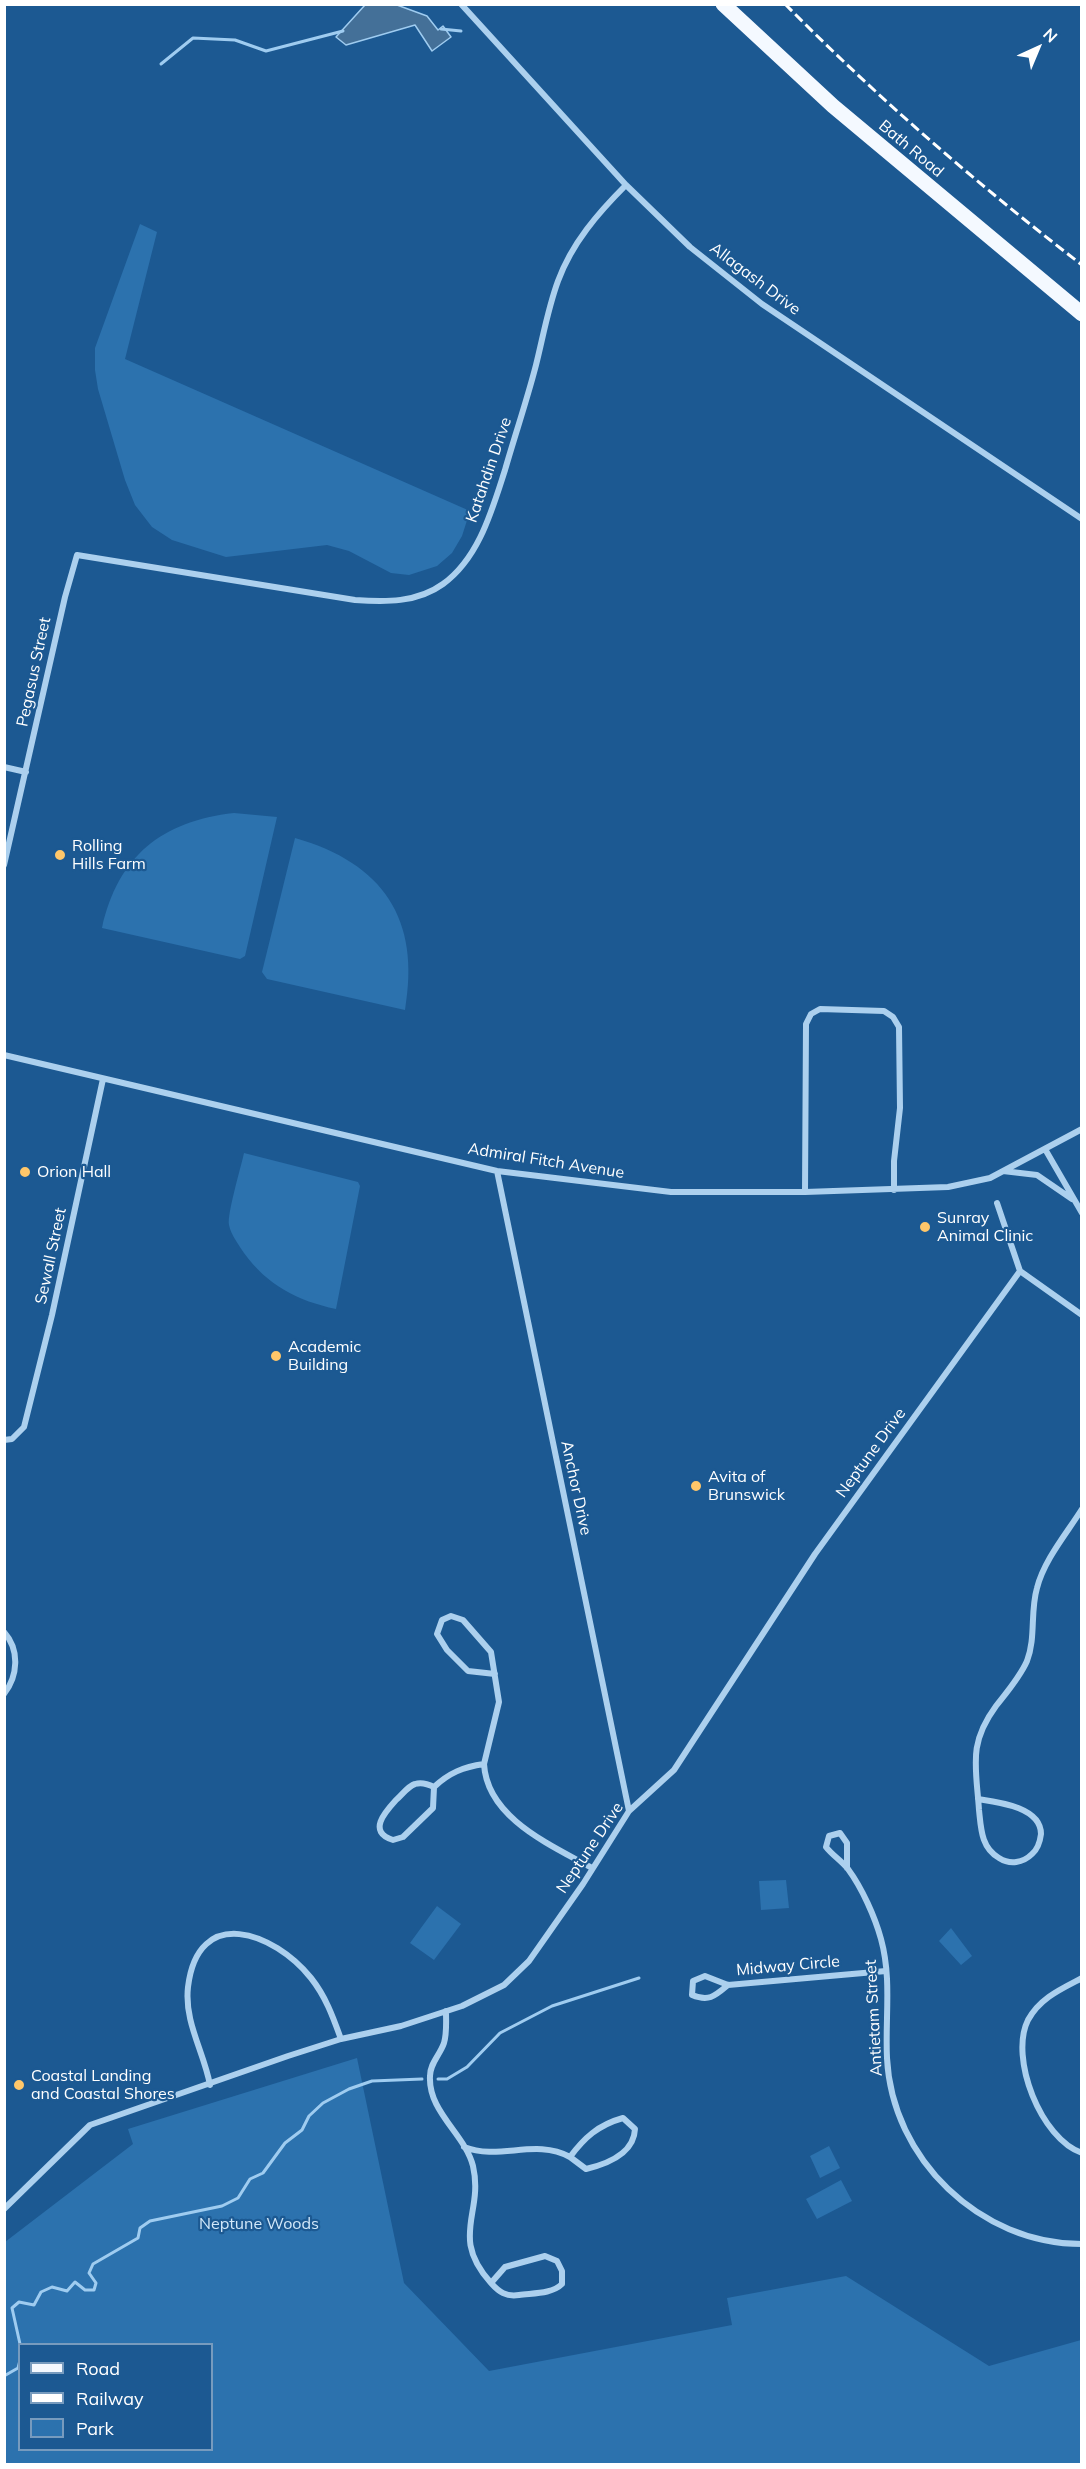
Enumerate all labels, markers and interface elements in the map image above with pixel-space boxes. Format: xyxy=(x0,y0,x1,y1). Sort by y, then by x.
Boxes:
north arrow xyxy=(1008,18,1068,78)
text: N xyxy=(1039,24,1062,46)
street label: Bath Road xyxy=(875,116,947,182)
street label: Allagash Drive xyxy=(706,239,804,319)
street label: Katahdin Drive xyxy=(462,415,516,525)
street label: Pegasus Street xyxy=(13,615,55,729)
place label: Rolling Hills Farm xyxy=(72,836,146,874)
marker: Rolling Hills Farm xyxy=(53,848,67,862)
street label: Admiral Fitch Avenue xyxy=(466,1139,626,1183)
place label: Orion Hall xyxy=(37,1162,111,1182)
marker: Orion Hall xyxy=(18,1165,32,1179)
street label: Sewall Street xyxy=(31,1206,71,1306)
place label: Sunray Animal Clinic xyxy=(937,1208,1033,1246)
marker: Sunray Animal Clinic xyxy=(918,1220,932,1234)
place label: Academic Building xyxy=(288,1337,361,1375)
marker: Academic Building xyxy=(269,1349,283,1363)
street label: Neptune Drive xyxy=(832,1405,910,1501)
street label: Anchor Drive xyxy=(557,1439,595,1537)
place label: Avita of Brunswick xyxy=(708,1467,785,1505)
marker: Avita of Brunswick xyxy=(689,1479,703,1493)
street label: Neptune Drive xyxy=(552,1799,628,1897)
street label: Midway Circle xyxy=(735,1952,841,1980)
street label: Antietam Street xyxy=(861,1959,887,2077)
place label: Coastal Landing and Coastal Shores xyxy=(31,2066,175,2104)
marker: Coastal Landing and Coastal Shores xyxy=(12,2078,26,2092)
park label: Neptune Woods xyxy=(199,2214,319,2234)
legend xyxy=(18,2343,213,2451)
text: Road xyxy=(76,2357,120,2380)
text: Railway xyxy=(76,2387,144,2410)
text: Park xyxy=(76,2417,114,2440)

